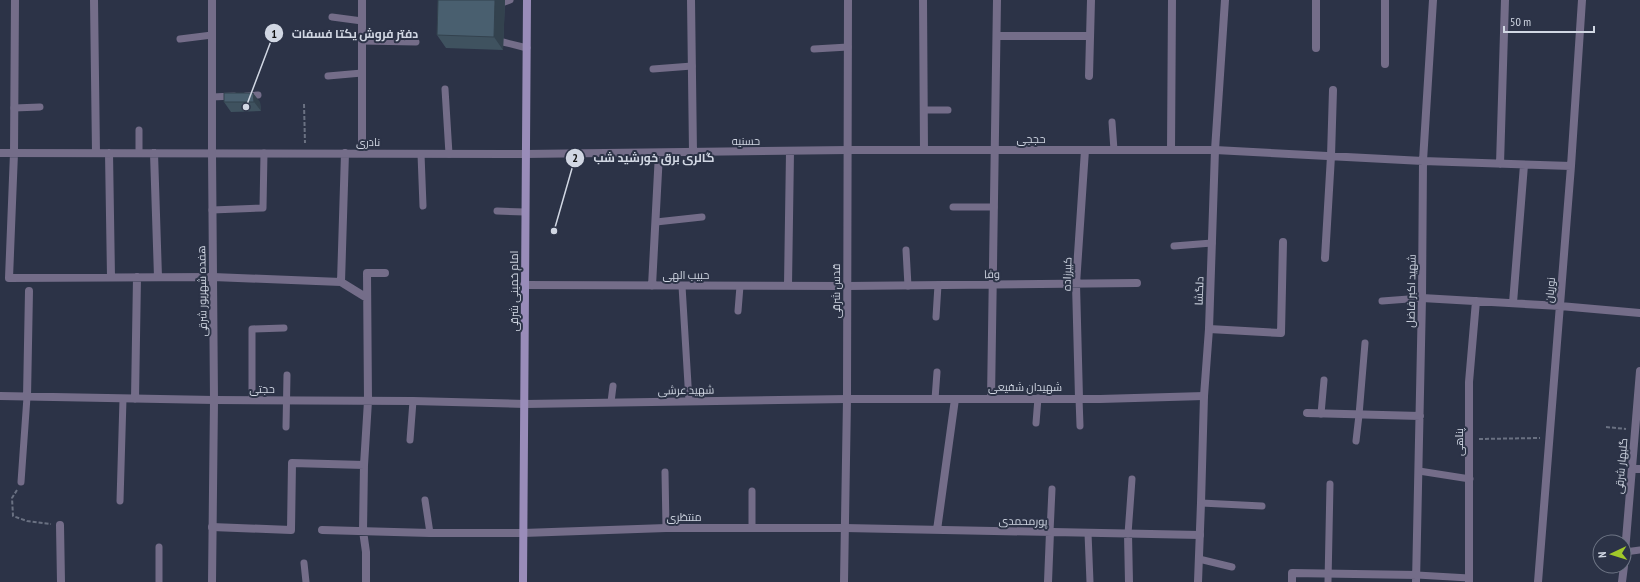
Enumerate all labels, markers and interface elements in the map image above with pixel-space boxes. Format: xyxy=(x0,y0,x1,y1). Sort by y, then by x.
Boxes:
scale bar xyxy=(1504,8,1594,34)
text: 50 m xyxy=(1510,14,1531,29)
callout: دفتر فروش یکتا فسفات xyxy=(264,21,427,45)
text: 1 xyxy=(271,26,277,41)
text: دفتر فروش یکتا فسفات xyxy=(292,26,418,42)
street label: حججی xyxy=(1016,132,1046,146)
street label: حسنیه xyxy=(732,134,760,148)
street label: نادری xyxy=(356,135,380,149)
callout: گالری برق خورشید شب xyxy=(565,146,722,170)
text: 2 xyxy=(572,150,578,165)
text: گالری برق خورشید شب xyxy=(594,150,714,166)
street label: هفده شهریور شرقی xyxy=(194,245,210,337)
street label: امام خمینی شرقی xyxy=(507,251,522,331)
street label: شهید اکبر فاضل xyxy=(1403,254,1419,328)
street label: کبیرزاده xyxy=(1059,257,1075,291)
street label: قدس شرقی xyxy=(829,264,843,318)
street label: وفا xyxy=(984,267,1000,281)
street label: حبیب الهی xyxy=(663,268,709,282)
street label: دلگشا xyxy=(1192,276,1206,306)
street label: نوریان xyxy=(1542,277,1558,303)
street label: شهیدان شفیعی xyxy=(988,380,1062,394)
street label: حجتی xyxy=(249,382,275,396)
street label: شهید عرشی xyxy=(658,383,714,397)
street label: پناهی xyxy=(1452,428,1466,456)
street label: گلبهار شرقی xyxy=(1612,437,1630,495)
street label: منتظری xyxy=(667,510,701,524)
street label: پورمحمدی xyxy=(998,514,1048,528)
north arrow xyxy=(1592,534,1632,574)
text: N xyxy=(1595,551,1609,558)

